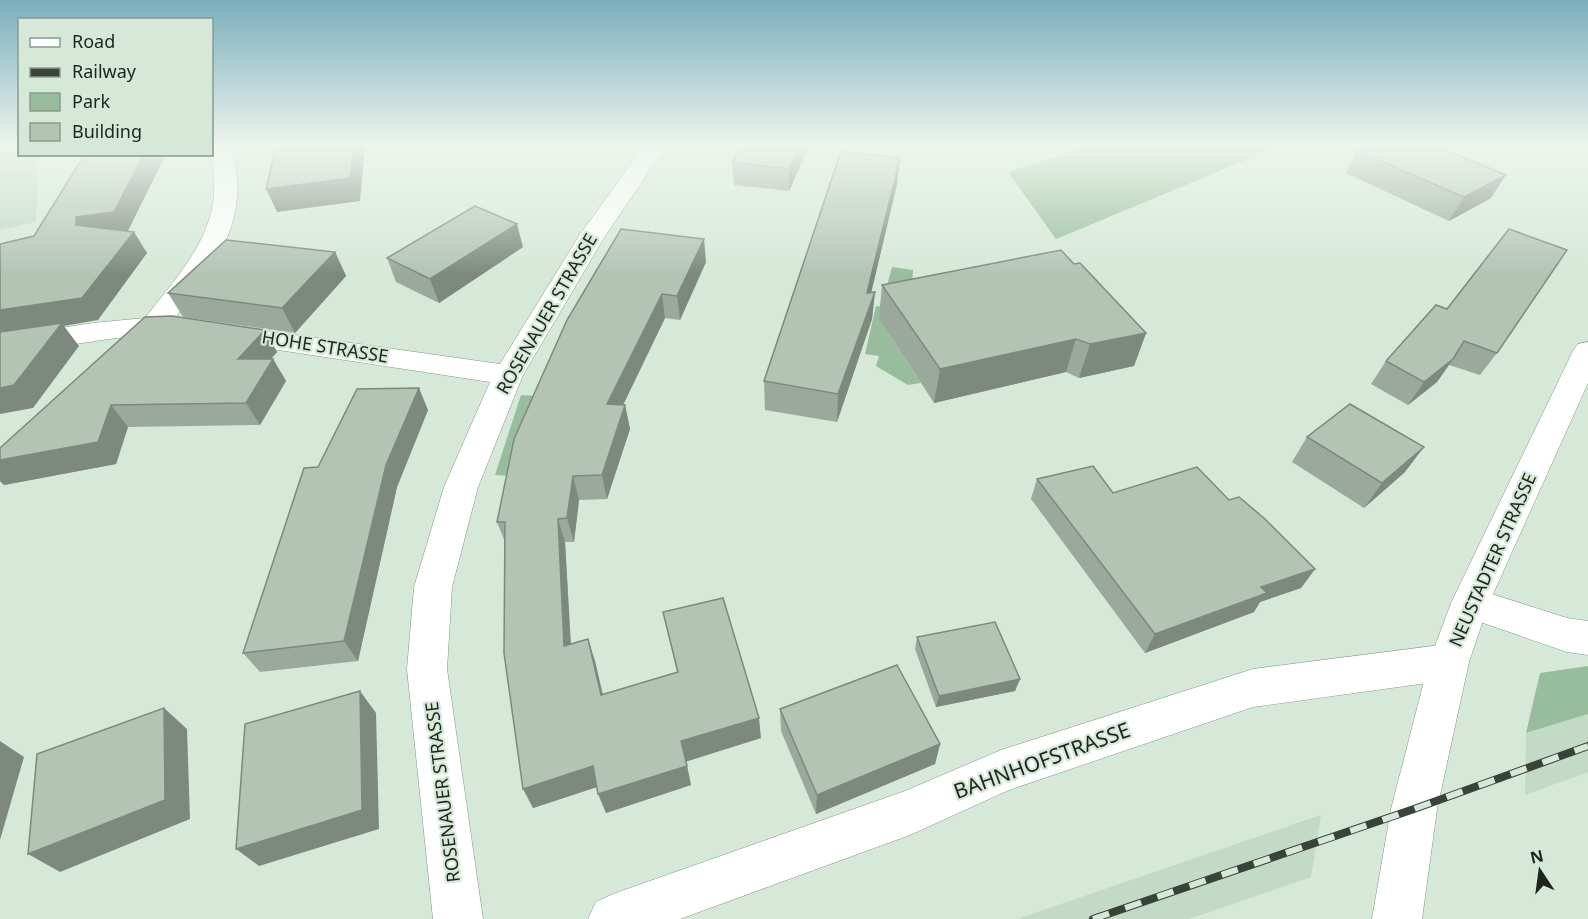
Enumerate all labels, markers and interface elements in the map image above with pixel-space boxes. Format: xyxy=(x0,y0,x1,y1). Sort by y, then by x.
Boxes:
legend xyxy=(18,18,213,156)
text: Road xyxy=(72,29,115,53)
text: Railway xyxy=(72,59,137,83)
text: Park xyxy=(72,89,110,113)
text: Building xyxy=(72,119,142,143)
street label: ROSENAUER STRASSE xyxy=(490,229,602,398)
street label: HOHE STRASSE xyxy=(260,324,390,368)
street label: NEUSTADTER STRASSE xyxy=(1443,469,1541,650)
street label: ROSENAUER STRASSE xyxy=(419,700,465,884)
street label: BAHNHOFSTRASSE xyxy=(950,715,1134,805)
north arrow xyxy=(1510,841,1570,901)
text: N xyxy=(1528,844,1545,869)

